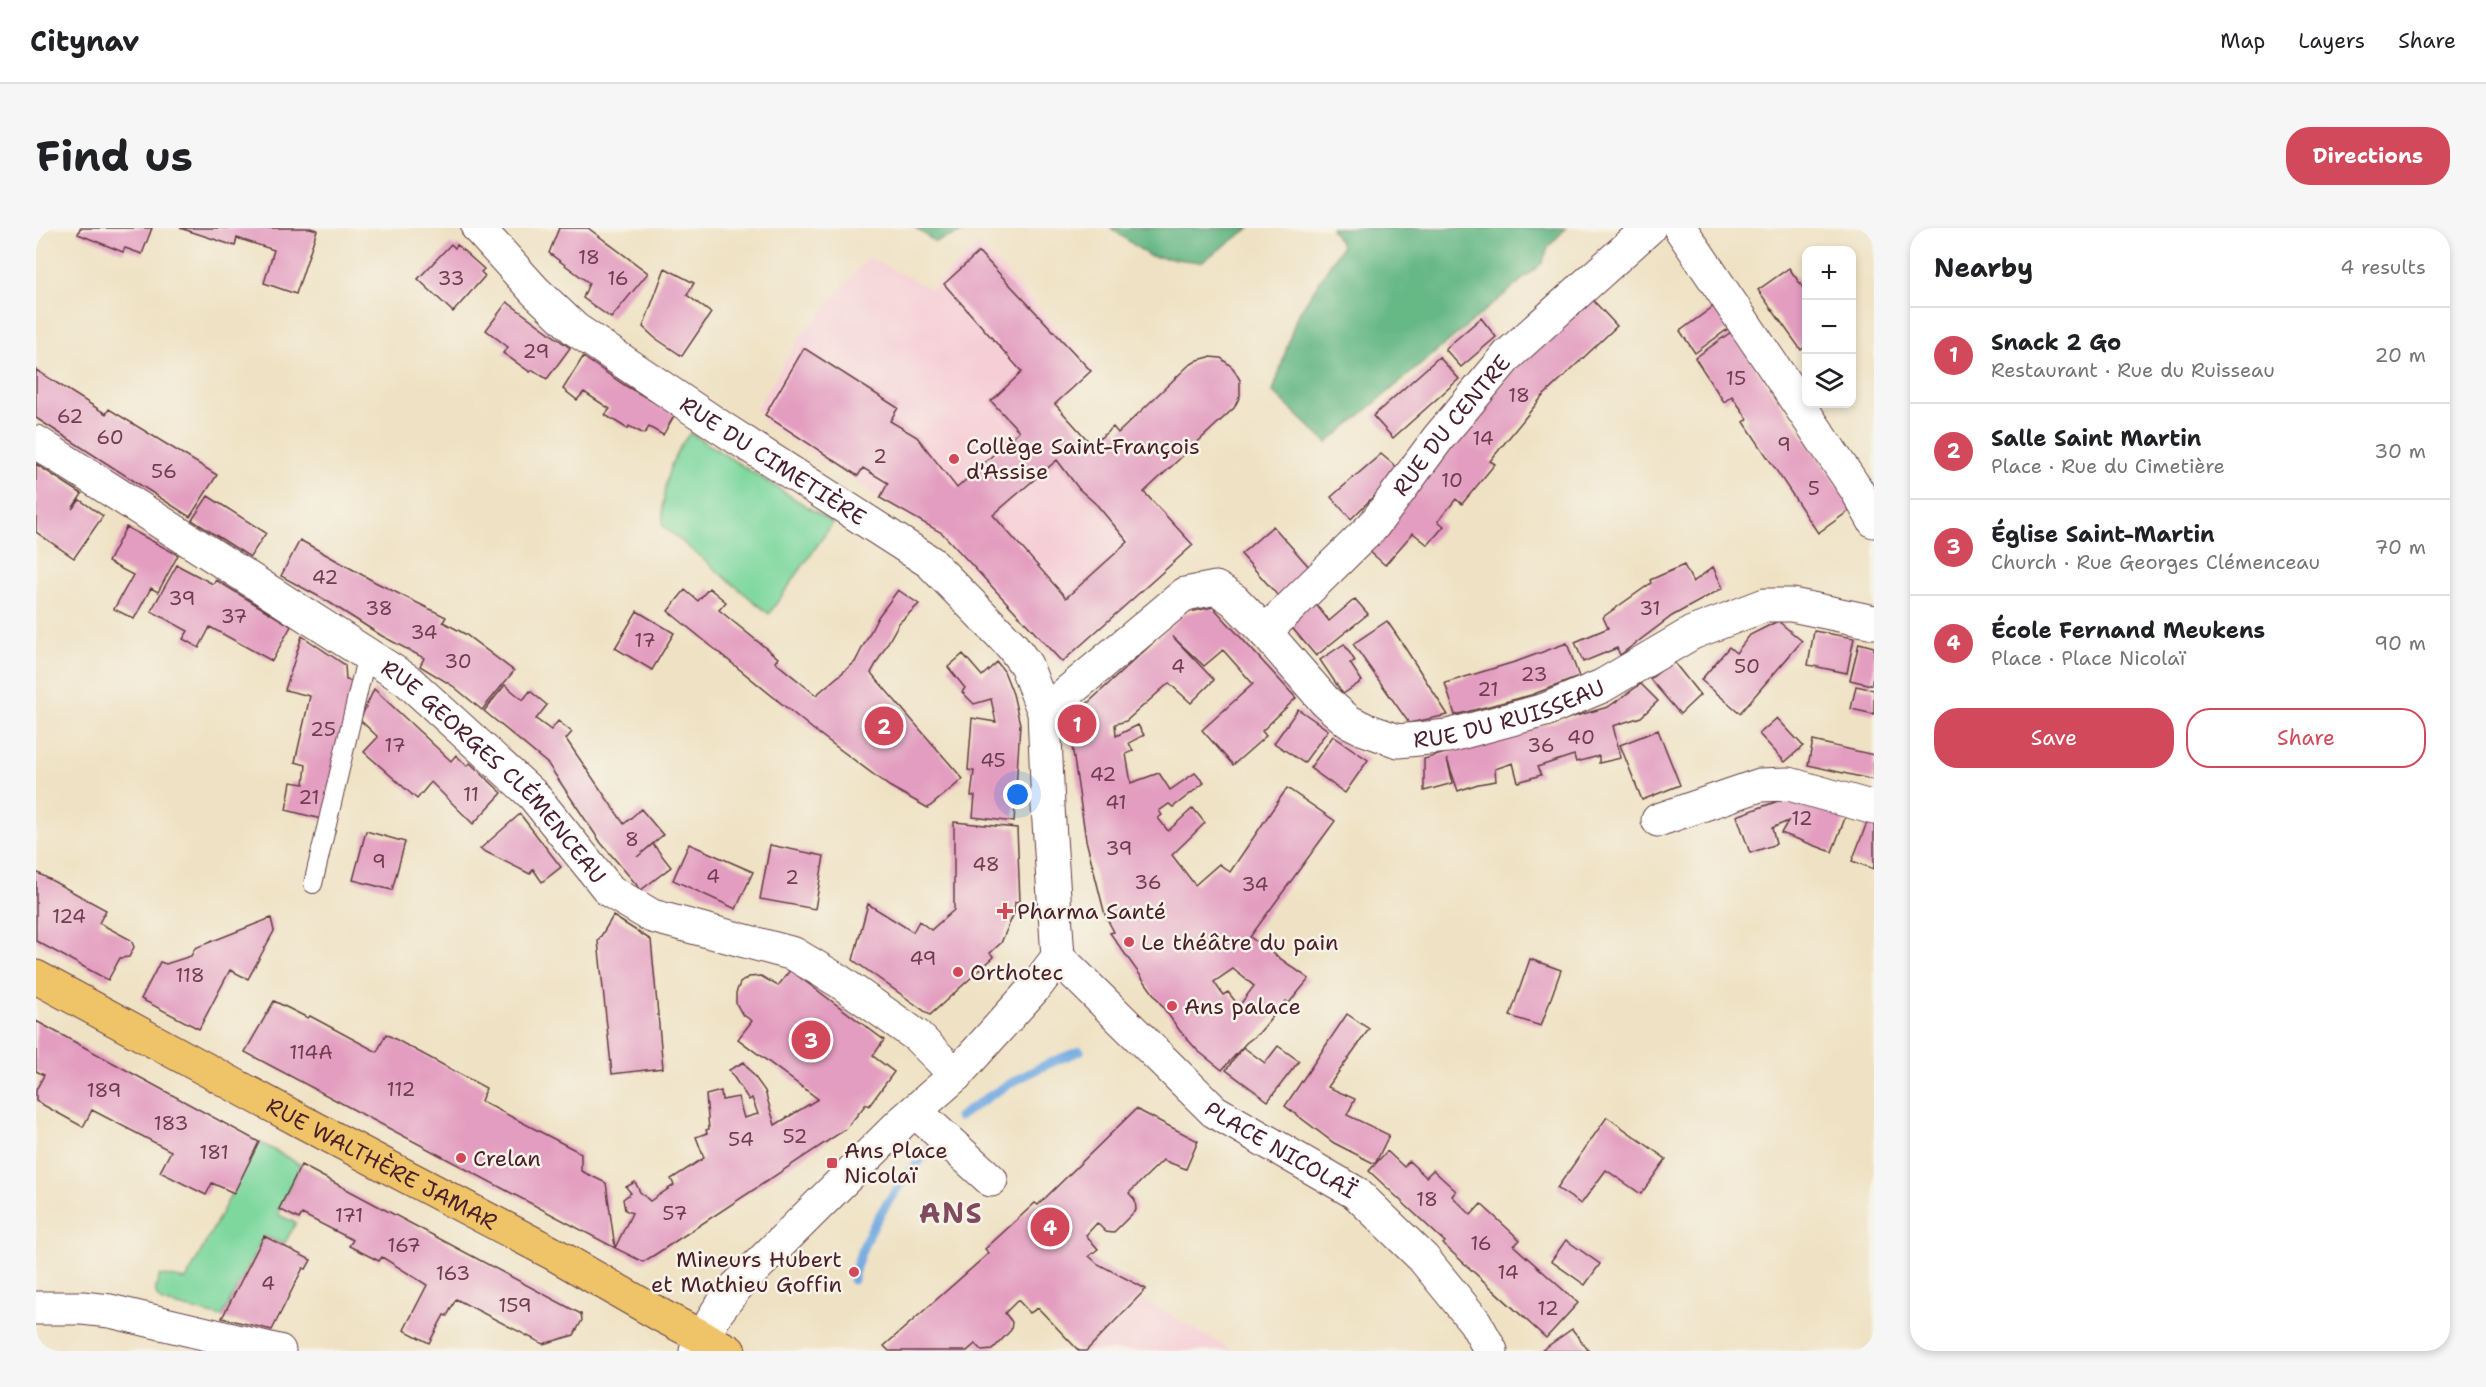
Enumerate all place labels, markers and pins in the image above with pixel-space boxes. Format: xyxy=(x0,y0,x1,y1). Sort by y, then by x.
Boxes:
place label: Collège Saint-François d'Assise xyxy=(966,432,1200,486)
marker: Collège Saint-François d'Assise xyxy=(947,452,961,466)
pin: 1 xyxy=(1058,702,1096,746)
pin: 2 xyxy=(864,704,904,748)
place label: Pharma Santé xyxy=(1017,897,1166,926)
marker: Pharma Santé xyxy=(998,904,1012,918)
place label: Le théâtre du pain xyxy=(1141,928,1339,957)
marker: Le théâtre du pain xyxy=(1122,935,1136,949)
place label: Orthotec xyxy=(970,958,1064,987)
marker: Orthotec xyxy=(951,965,965,979)
place label: Ans palace xyxy=(1184,992,1301,1021)
marker: Ans palace xyxy=(1165,999,1179,1013)
pin: 3 xyxy=(792,1018,830,1062)
place label: Ans Place Nicolaï xyxy=(844,1136,948,1190)
place label: Crelan xyxy=(473,1144,541,1173)
marker: Crelan xyxy=(454,1151,468,1165)
marker: Ans Place Nicolaï xyxy=(825,1156,839,1170)
pin: 4 xyxy=(1030,1204,1070,1250)
place label: Mineurs Hubert et Mathieu Goffin xyxy=(651,1245,842,1299)
marker: Mineurs Hubert et Mathieu Goffin xyxy=(847,1265,861,1279)

